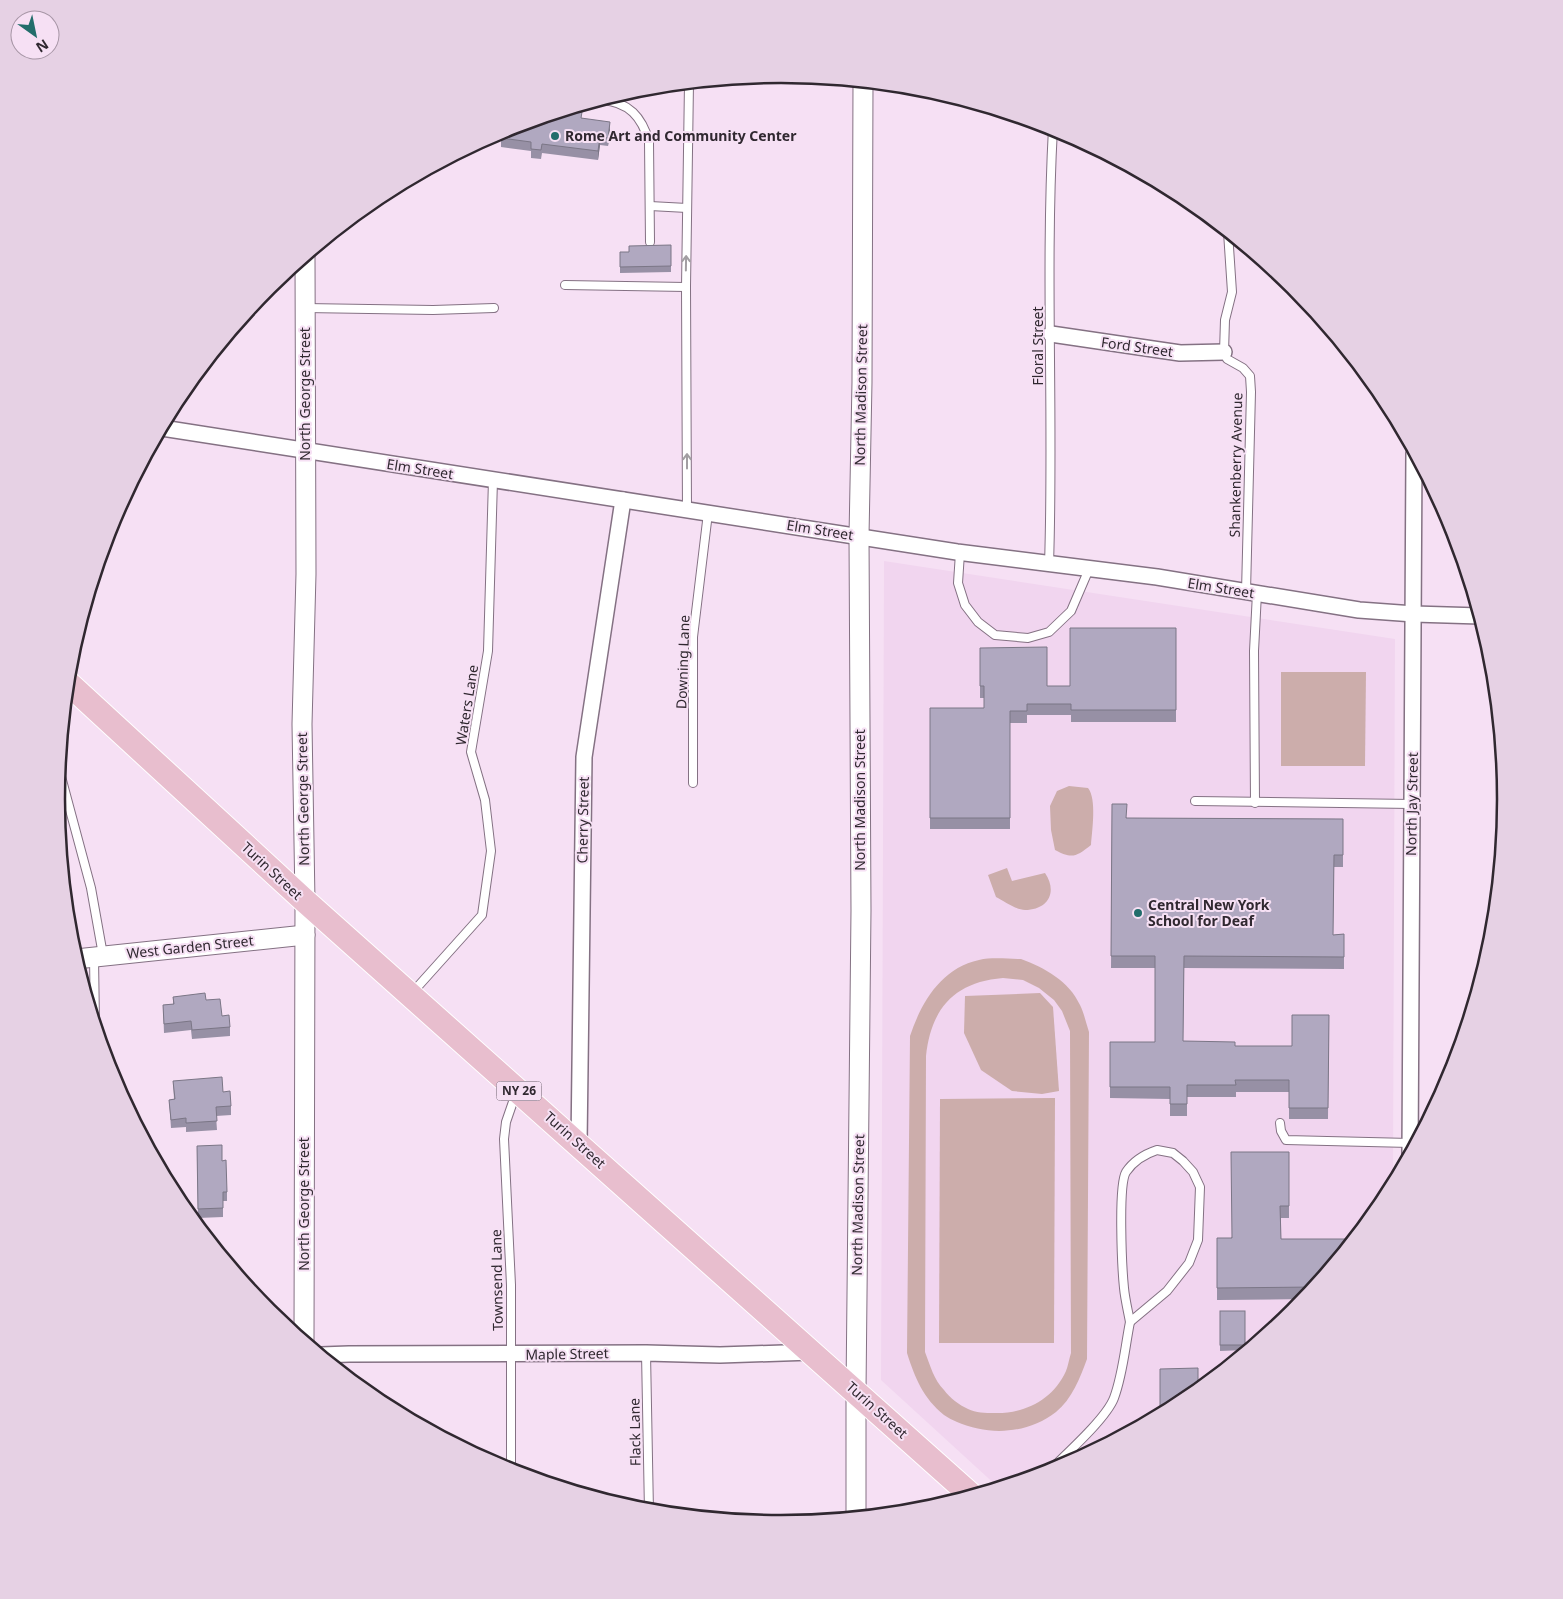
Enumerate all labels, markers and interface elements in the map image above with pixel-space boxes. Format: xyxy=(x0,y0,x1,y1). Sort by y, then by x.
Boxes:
north arrow xyxy=(10,10,60,60)
text: N xyxy=(32,35,52,57)
place label: Rome Art and Community Center xyxy=(565,126,797,145)
marker: Rome Art and Community Center xyxy=(549,130,561,142)
one-way arrow xyxy=(681,256,691,272)
street label: Floral Street xyxy=(1028,306,1047,386)
street label: North Madison Street xyxy=(850,324,871,466)
street label: North George Street xyxy=(295,327,314,461)
street label: Ford Street xyxy=(1100,332,1174,361)
street label: Shankenberry Avenue xyxy=(1225,392,1246,538)
one-way arrow xyxy=(682,453,692,470)
street label: Elm Street xyxy=(385,454,455,483)
street label: Elm Street xyxy=(785,515,855,544)
street label: Elm Street xyxy=(1186,573,1256,602)
street label: Downing Lane xyxy=(671,614,694,709)
street label: Waters Lane xyxy=(451,663,482,747)
street label: North Madison Street xyxy=(850,729,869,871)
street label: North George Street xyxy=(292,732,313,866)
street label: North Jay Street xyxy=(1401,752,1422,856)
street label: Cherry Street xyxy=(572,776,593,864)
street label: Turin Street xyxy=(238,838,307,904)
place label: Central New York School for Deaf xyxy=(1148,895,1270,930)
marker: Central New York School for Deaf xyxy=(1132,907,1144,919)
street label: West Garden Street xyxy=(126,930,254,963)
road number: NY 26 xyxy=(496,1082,542,1100)
street label: Turin Street xyxy=(541,1107,610,1172)
street label: North Madison Street xyxy=(847,1134,868,1276)
street label: North George Street xyxy=(294,1137,313,1271)
street label: Townsend Lane xyxy=(486,1229,507,1331)
street label: Maple Street xyxy=(525,1343,609,1364)
street label: Turin Street xyxy=(843,1377,912,1442)
street label: Flack Lane xyxy=(624,1398,645,1466)

